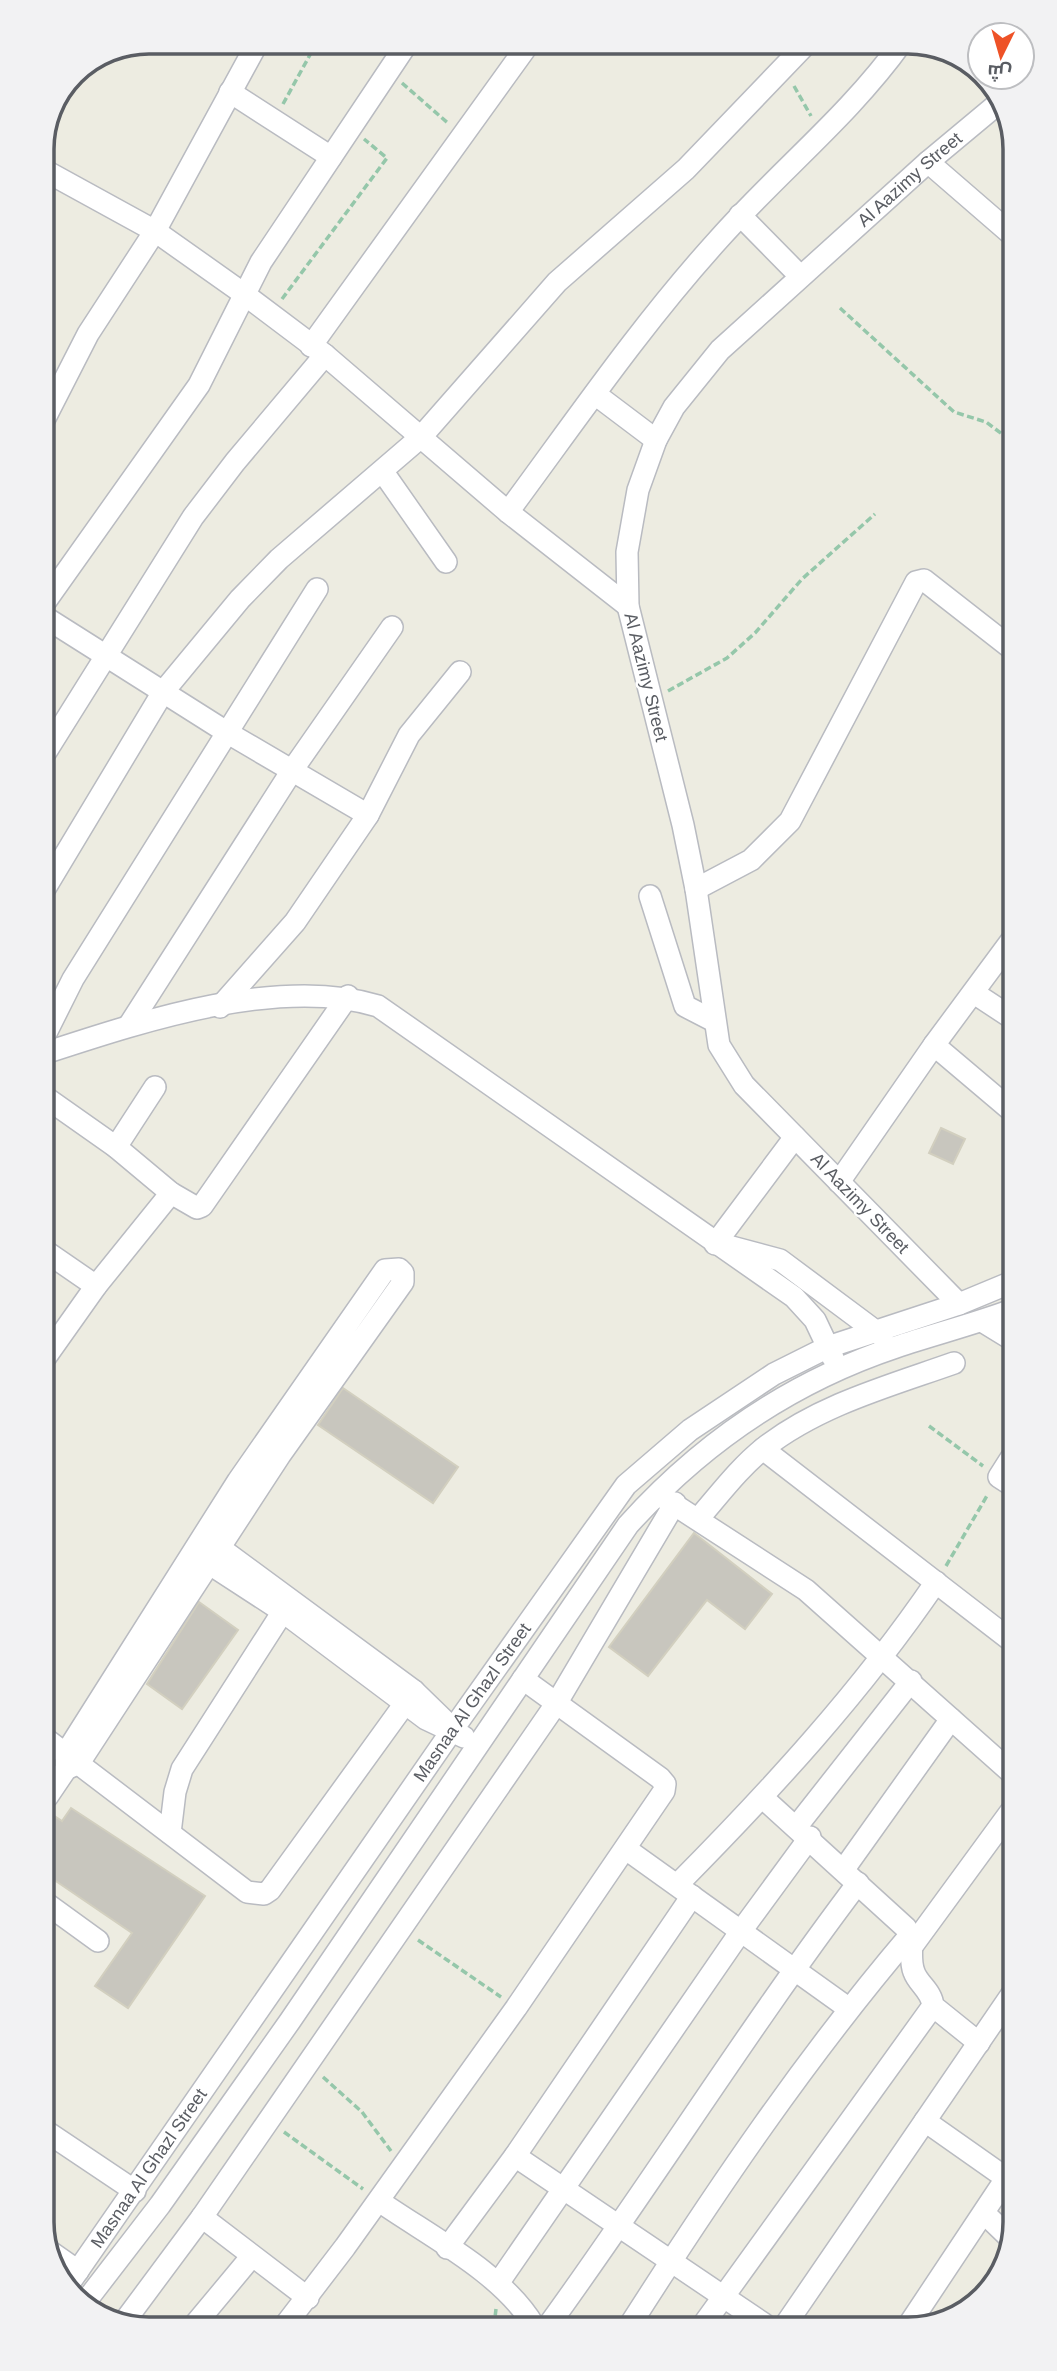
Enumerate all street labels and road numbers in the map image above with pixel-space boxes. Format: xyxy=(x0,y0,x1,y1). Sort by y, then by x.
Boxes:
street label: Al Aazimy Street xyxy=(854,128,966,231)
street label: Al Aazimy Street xyxy=(620,611,672,743)
street label: Al Aazimy Street xyxy=(807,1149,913,1257)
street label: Masnaa Al Ghazl Street xyxy=(410,1619,535,1786)
street label: Masnaa Al Ghazl Street xyxy=(87,2085,211,2252)

